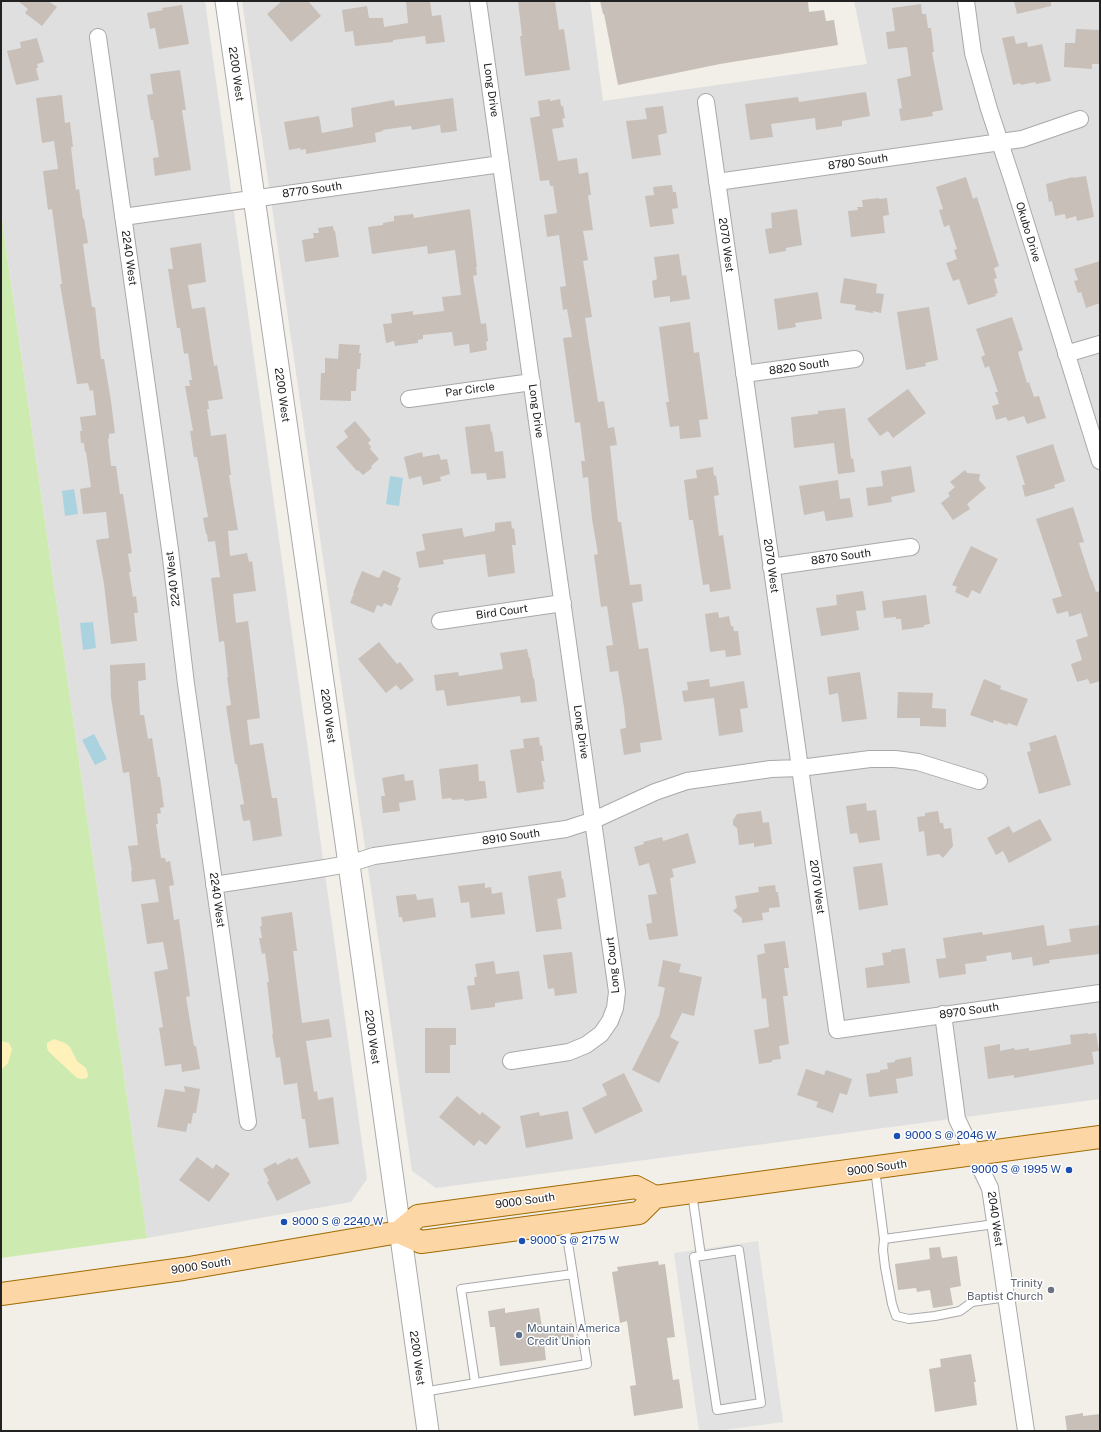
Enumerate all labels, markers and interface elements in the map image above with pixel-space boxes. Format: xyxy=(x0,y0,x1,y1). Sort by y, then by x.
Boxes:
street label: 2200 West xyxy=(226,46,246,102)
street label: Long Drive xyxy=(481,62,501,118)
street label: 8780 South xyxy=(827,151,889,173)
street label: 8770 South xyxy=(281,179,343,201)
street label: Okubo Drive xyxy=(1013,200,1043,264)
street label: 2070 West xyxy=(716,217,736,273)
street label: 2240 West xyxy=(119,230,139,286)
street label: 8820 South xyxy=(768,356,830,378)
street label: 2200 West xyxy=(272,367,292,423)
street label: Par Circle xyxy=(444,380,496,400)
street label: Long Drive xyxy=(526,383,546,439)
street label: 2070 West xyxy=(761,538,781,594)
street label: 8870 South xyxy=(810,546,872,568)
street label: 2240 West xyxy=(163,551,183,607)
street label: Bird Court xyxy=(475,602,529,622)
street label: 2200 West xyxy=(318,688,338,744)
street label: Long Drive xyxy=(571,704,591,760)
street label: 8910 South xyxy=(481,826,541,848)
street label: 2070 West xyxy=(807,859,827,915)
street label: 2240 West xyxy=(207,872,227,928)
street label: Long Court xyxy=(603,936,623,994)
street label: 8970 South xyxy=(938,1000,1000,1022)
street label: 2200 West xyxy=(362,1009,382,1065)
place label: 9000 S @ 2046 W xyxy=(905,1129,997,1143)
marker: 9000 S @ 2046 W xyxy=(892,1131,902,1141)
street label: 9000 South xyxy=(846,1157,908,1179)
place label: 9000 S @ 1995 W xyxy=(971,1163,1061,1177)
marker: 9000 S @ 1995 W xyxy=(1064,1165,1074,1175)
street label: 9000 South xyxy=(494,1190,556,1212)
street label: 2040 West xyxy=(985,1191,1005,1247)
place label: 9000 S @ 2240 W xyxy=(292,1215,383,1229)
marker: 9000 S @ 2240 W xyxy=(279,1217,289,1227)
place label: 9000 S @ 2175 W xyxy=(530,1234,619,1248)
marker: 9000 S @ 2175 W xyxy=(517,1236,527,1246)
street label: 9000 South xyxy=(170,1255,232,1277)
place label: Trinity Baptist Church xyxy=(967,1277,1043,1303)
marker: Trinity Baptist Church xyxy=(1046,1285,1056,1295)
place label: Mountain America Credit Union xyxy=(527,1322,620,1348)
street label: 2200 West xyxy=(407,1330,427,1386)
marker: Mountain America Credit Union xyxy=(514,1330,524,1340)

